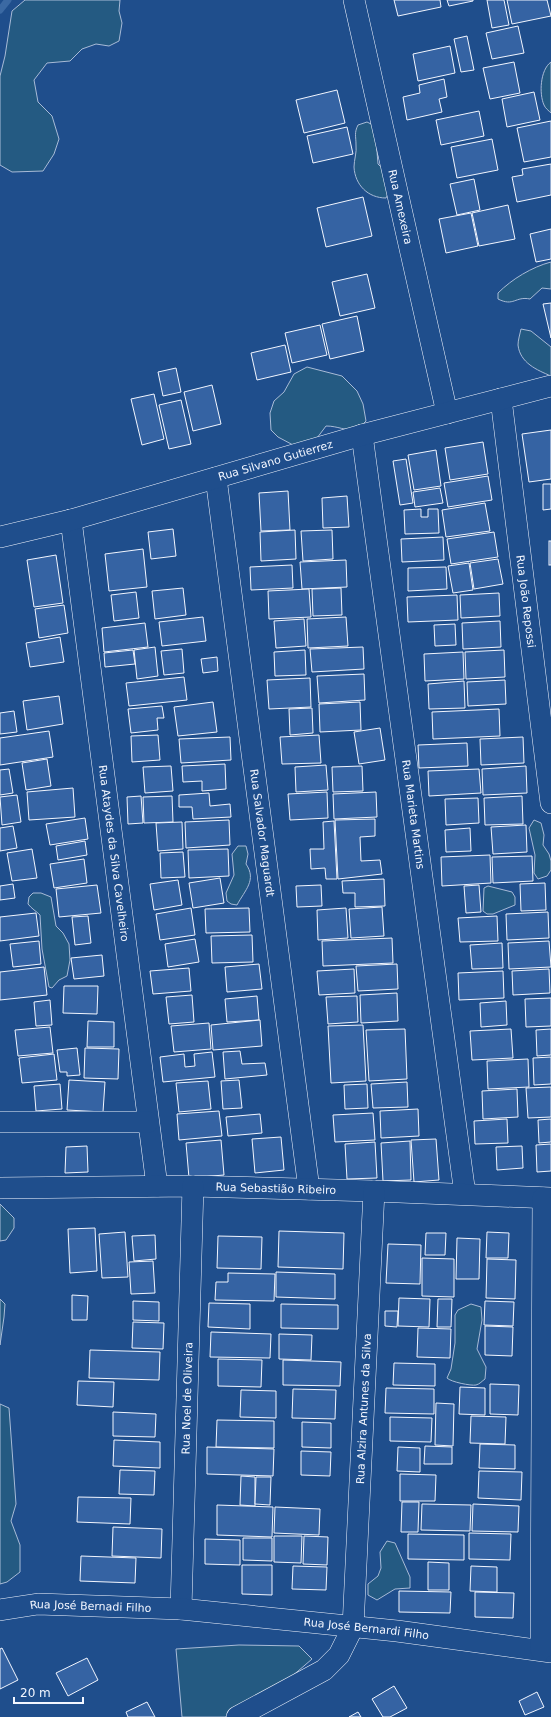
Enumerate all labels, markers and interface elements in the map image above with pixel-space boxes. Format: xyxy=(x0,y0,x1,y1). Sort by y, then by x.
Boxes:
street label: Rua Amexeira xyxy=(386,168,415,246)
street label: Rua Silvano Gutierrez xyxy=(217,437,335,483)
street label: Rua João Repossi xyxy=(514,554,538,649)
street label: Rua Marieta Martins xyxy=(400,759,427,870)
street label: Rua Ataydes da Silva Cavelheiro xyxy=(96,764,132,943)
street label: Rua Salvador Maguardt xyxy=(248,768,277,898)
street label: Rua Sebastião Ribeiro xyxy=(216,1180,337,1196)
street label: Rua Alzira Antunes da Silva xyxy=(353,1333,374,1484)
street label: Rua Noel de Oliveira xyxy=(179,1342,195,1454)
street label: Rua José Bernadi Filho xyxy=(29,1597,152,1614)
street label: Rua José Bernardi Filho xyxy=(303,1615,430,1642)
scale bar xyxy=(14,1679,83,1705)
text: 20 m xyxy=(20,1686,51,1700)

